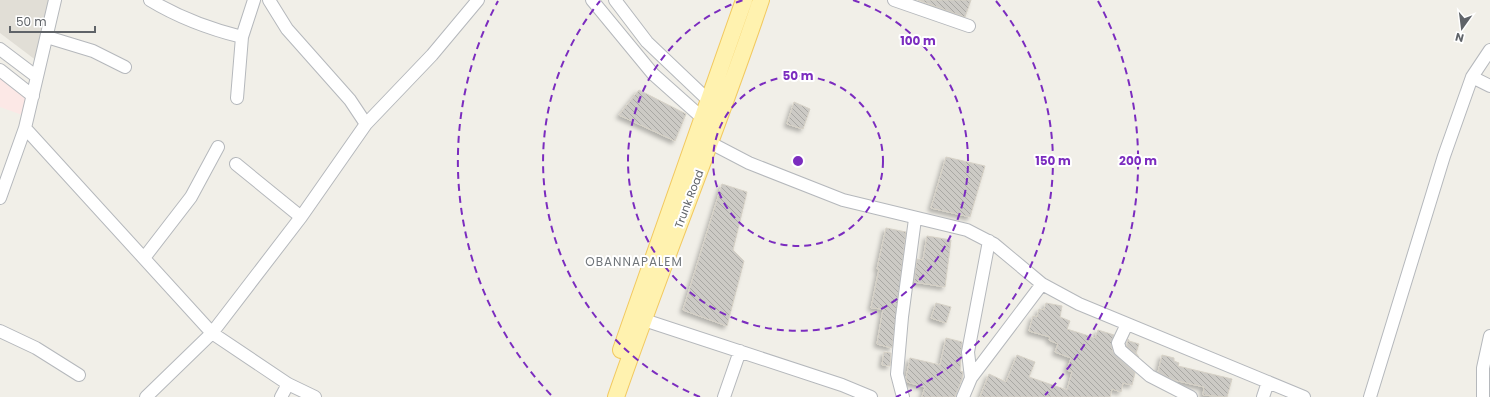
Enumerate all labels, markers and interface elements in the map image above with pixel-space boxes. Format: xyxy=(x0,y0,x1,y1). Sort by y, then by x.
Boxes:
scale bar xyxy=(10,8,95,34)
north arrow xyxy=(1442,8,1482,48)
text: 50 m xyxy=(16,13,47,30)
text: N xyxy=(1454,29,1466,46)
text: 100 m xyxy=(900,32,936,49)
text: 50 m xyxy=(783,67,814,84)
text: 150 m xyxy=(1035,152,1071,169)
text: 200 m xyxy=(1119,152,1157,169)
centre of rings xyxy=(791,154,805,168)
street label: Trunk Road xyxy=(671,167,707,231)
district label: OBANNAPALEM xyxy=(585,253,683,270)

